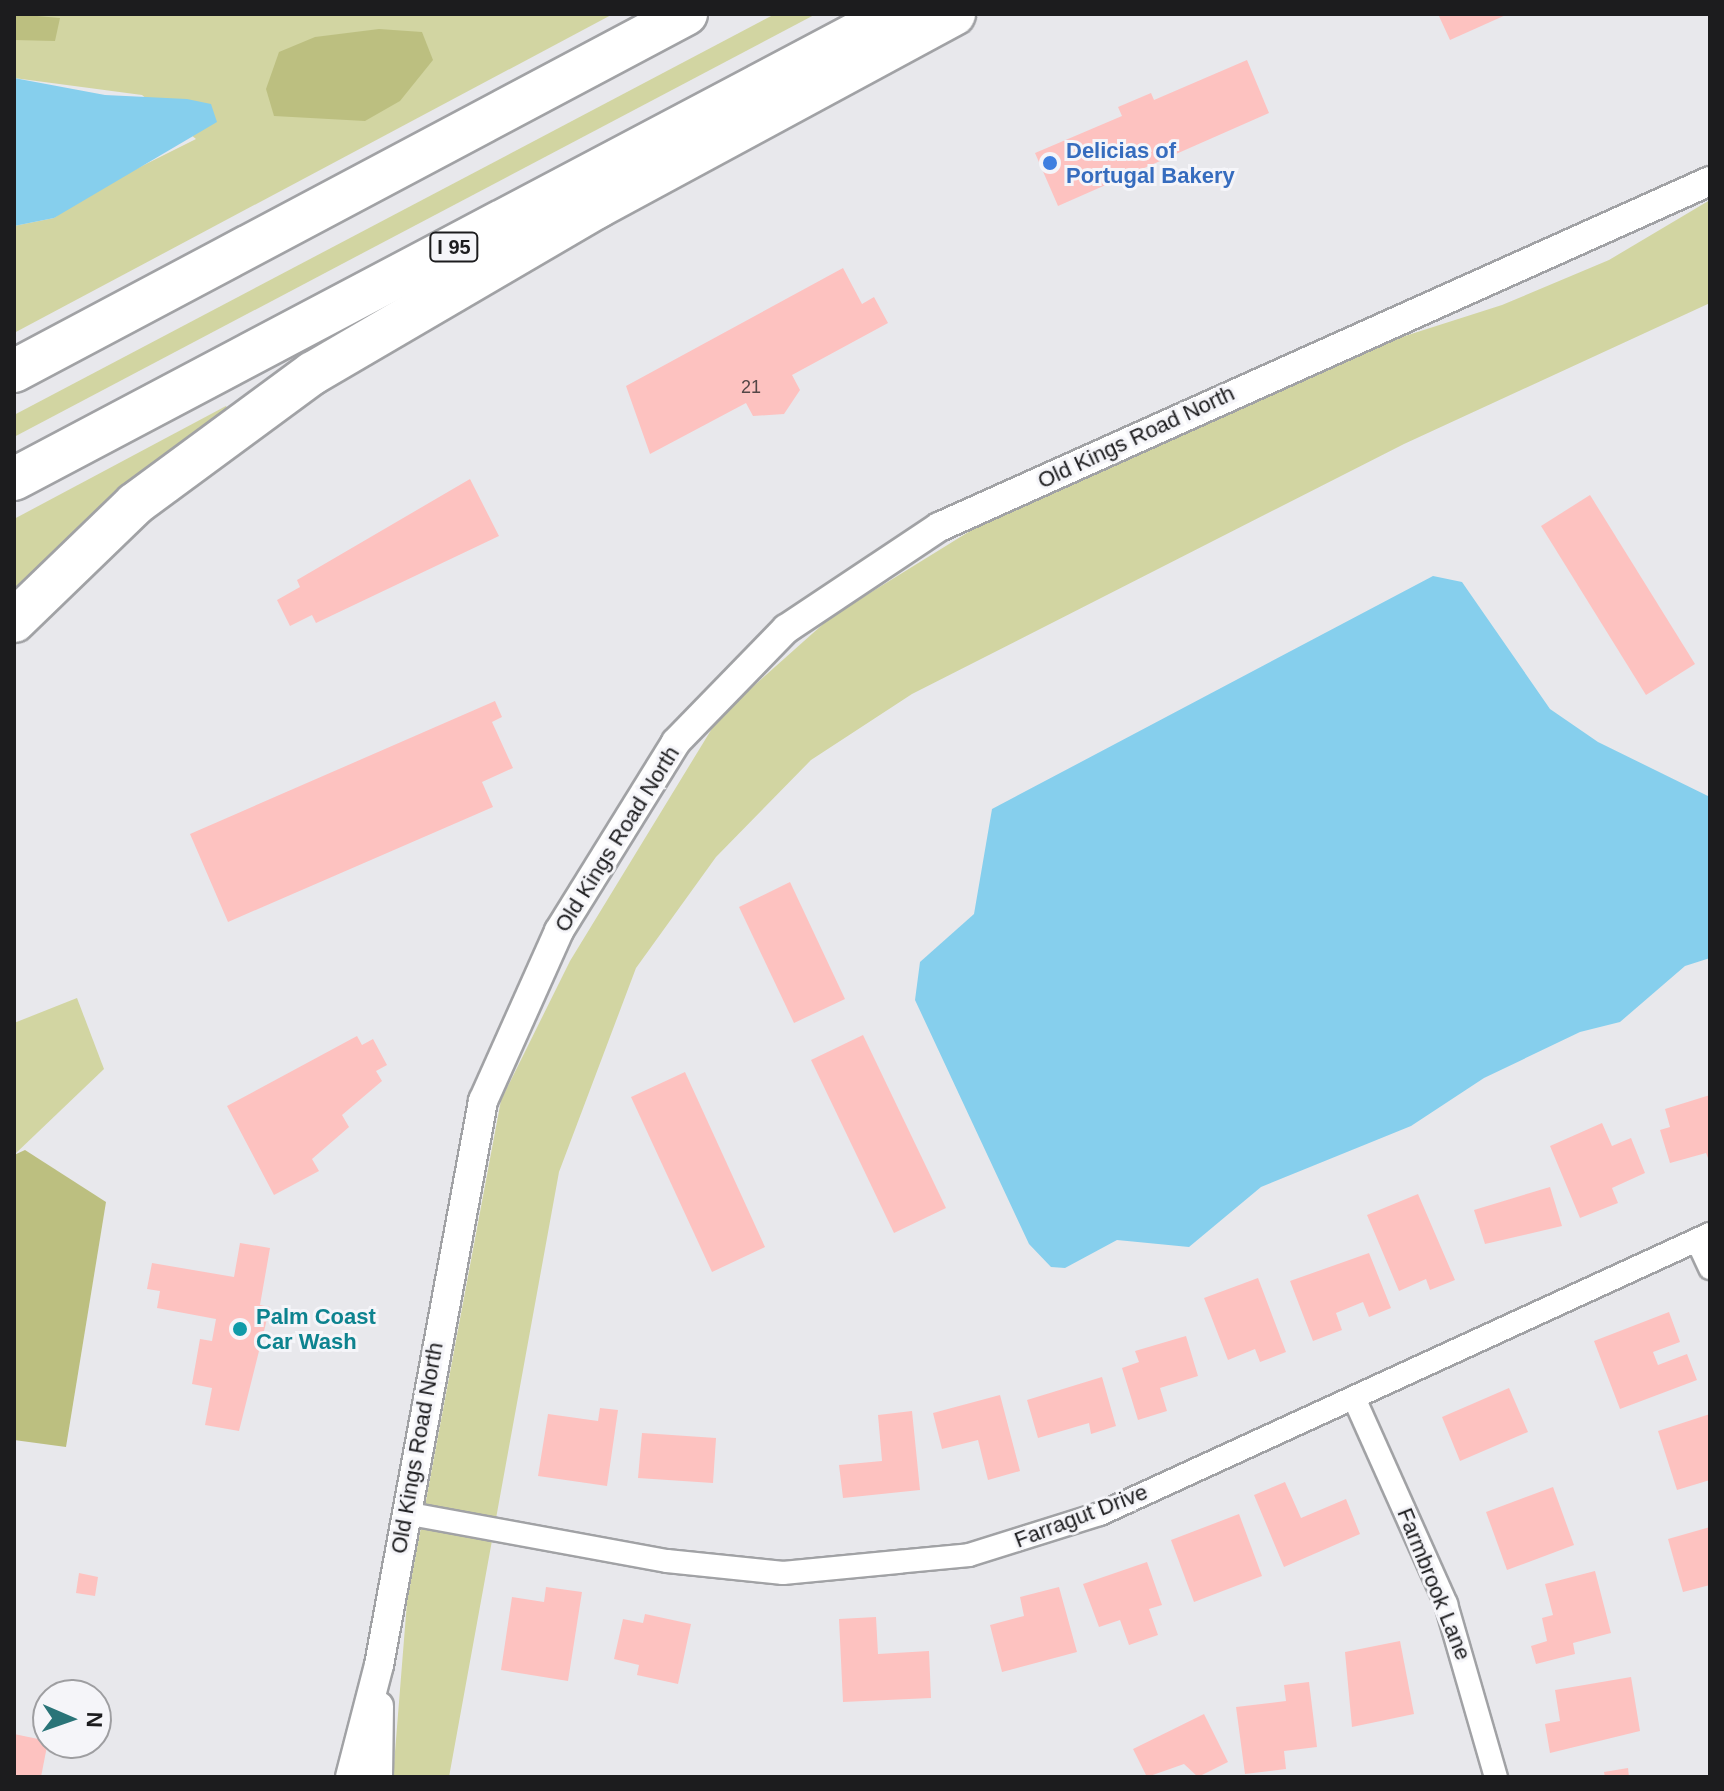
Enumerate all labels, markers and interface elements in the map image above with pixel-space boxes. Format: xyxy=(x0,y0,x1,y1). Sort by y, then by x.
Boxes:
place label: Delicias of Portugal Bakery xyxy=(1066,137,1235,188)
marker: Delicias of Portugal Bakery xyxy=(1041,154,1059,172)
road number: I 95 xyxy=(428,231,480,263)
house number: 21 xyxy=(741,376,761,398)
street label: Old Kings Road North xyxy=(1033,380,1239,494)
street label: Old Kings Road North xyxy=(549,741,685,937)
place label: Palm Coast Car Wash xyxy=(256,1303,376,1354)
marker: Palm Coast Car Wash xyxy=(231,1320,249,1338)
street label: Old Kings Road North xyxy=(385,1340,449,1556)
street label: Farragut Drive xyxy=(1011,1478,1151,1554)
street label: Farmbrook Lane xyxy=(1392,1504,1476,1664)
north arrow xyxy=(32,1679,112,1759)
text: N xyxy=(82,1711,107,1728)

